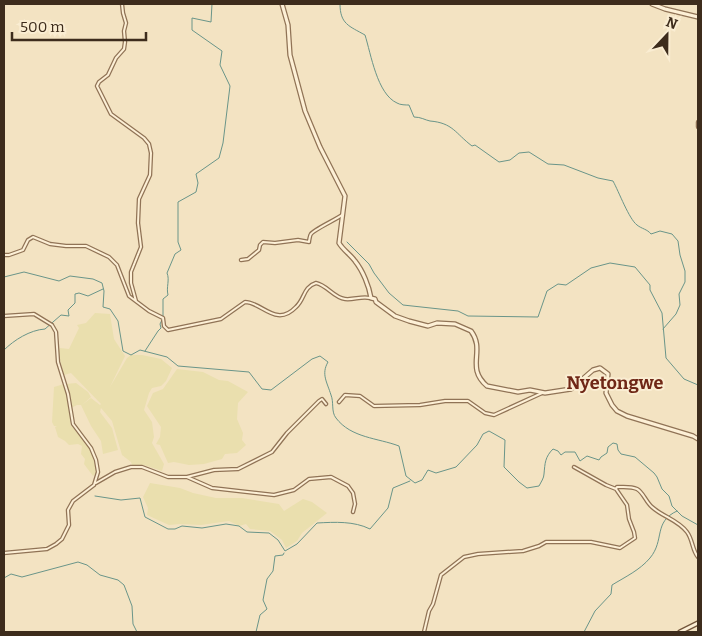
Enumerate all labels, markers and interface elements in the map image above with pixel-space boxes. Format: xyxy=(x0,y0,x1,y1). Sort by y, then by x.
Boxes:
scale bar xyxy=(12,10,146,42)
north arrow xyxy=(642,10,692,60)
text: N xyxy=(663,14,680,33)
text: 500 m xyxy=(20,18,65,36)
district label: Nyetongwe xyxy=(567,372,663,394)

